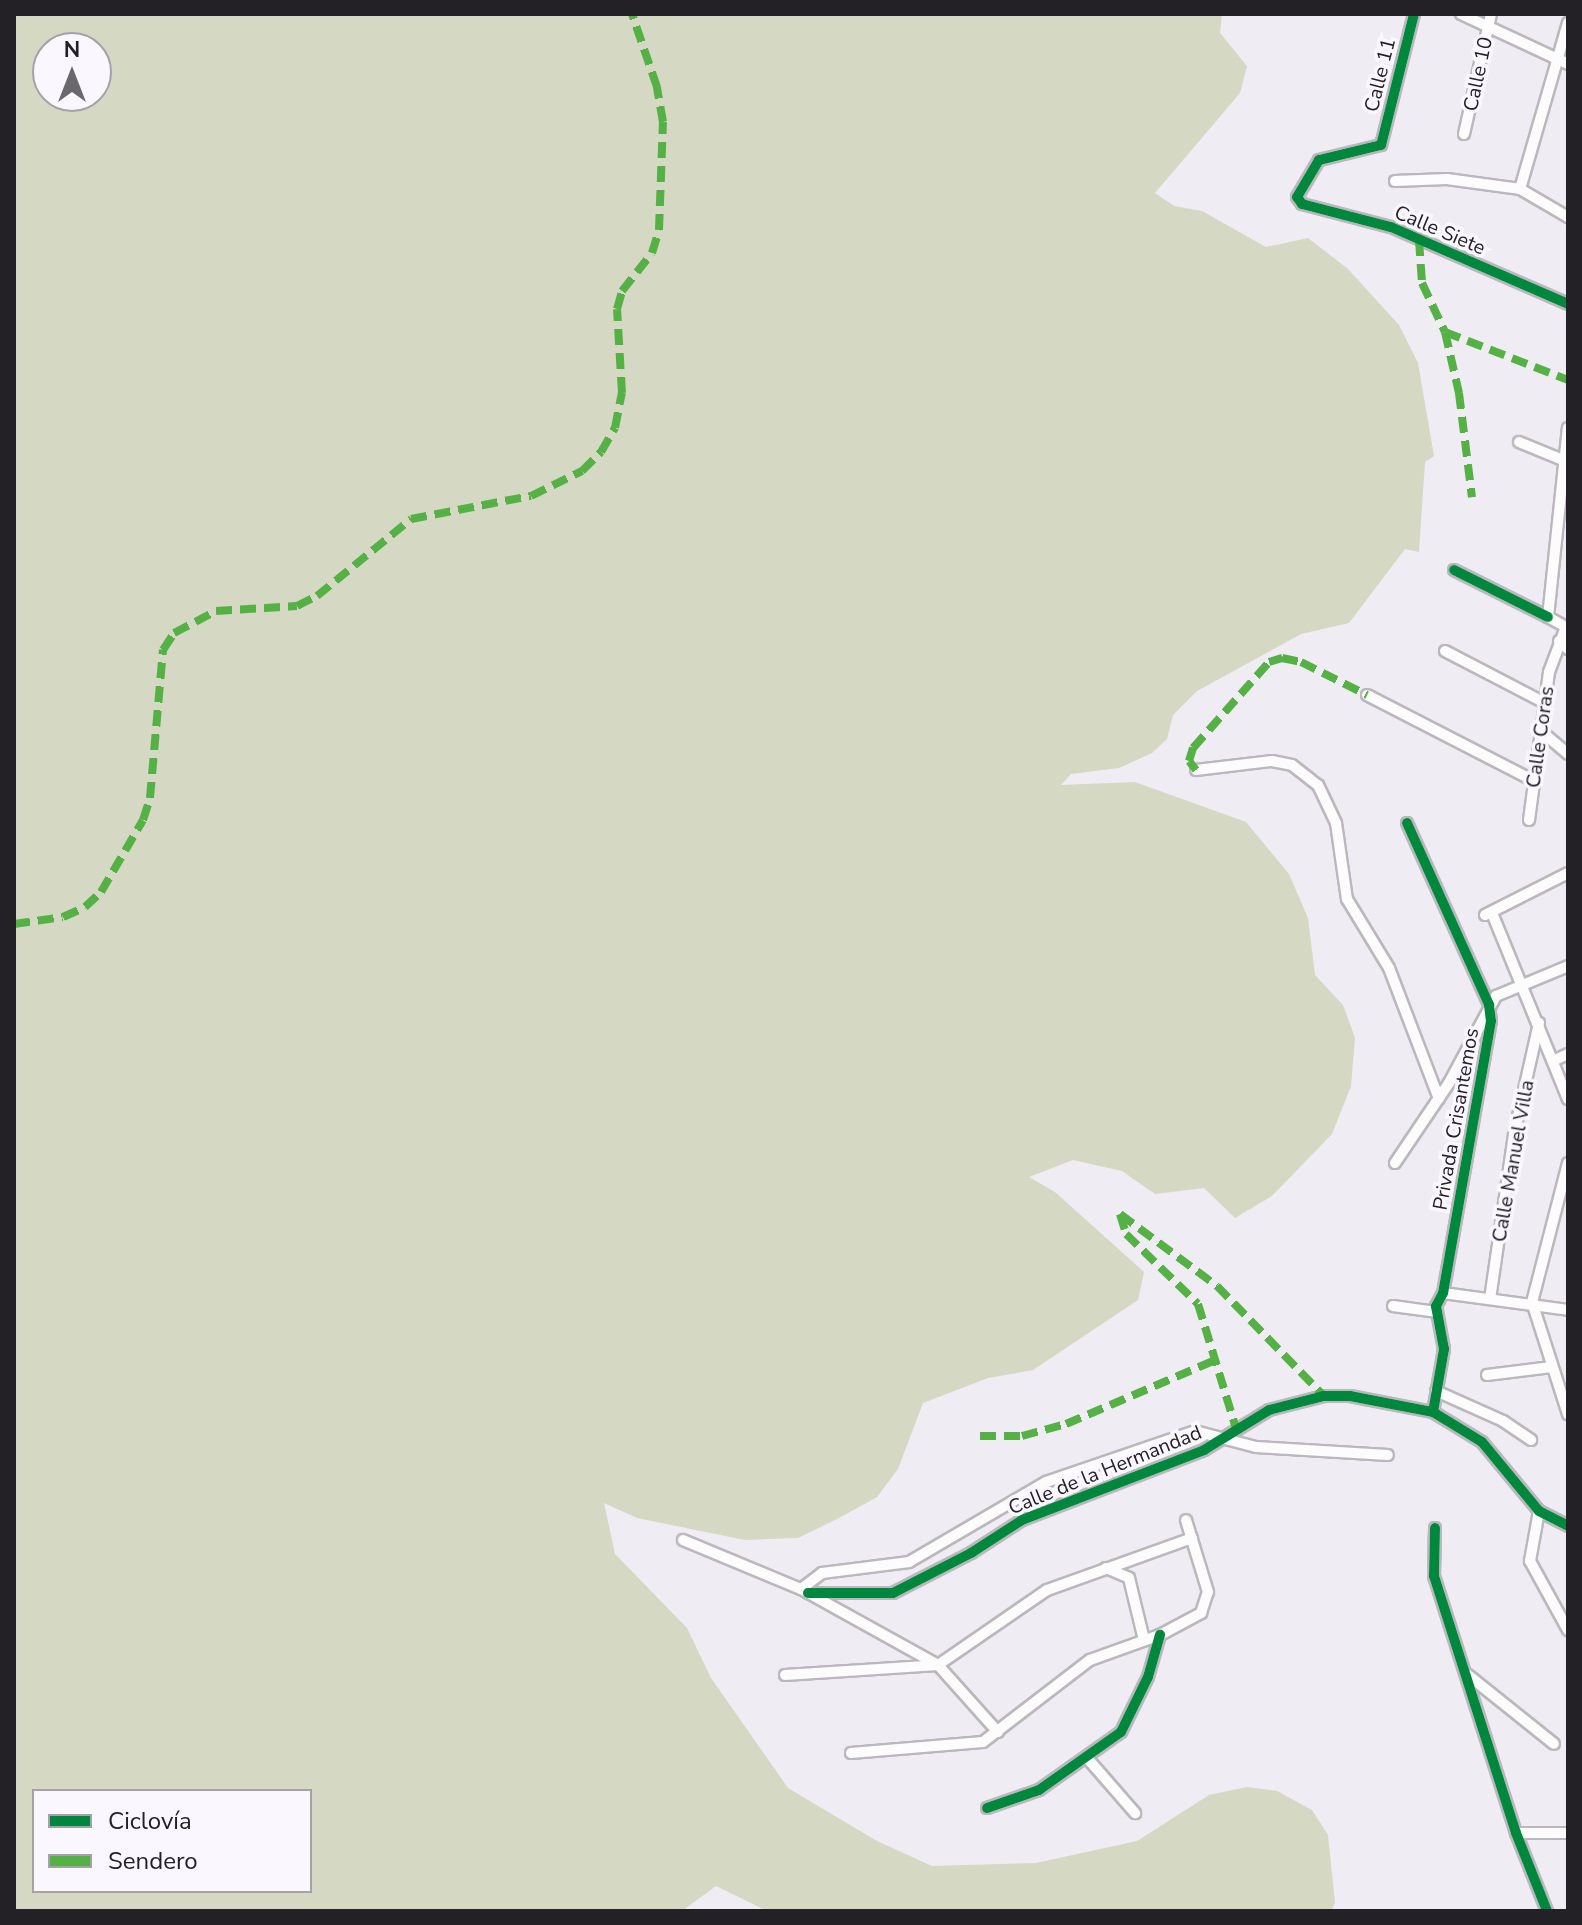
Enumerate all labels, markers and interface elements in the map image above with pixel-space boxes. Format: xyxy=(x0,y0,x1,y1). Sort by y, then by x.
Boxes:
north arrow xyxy=(32,32,112,112)
text: N xyxy=(64,35,80,65)
street label: Calle 10 xyxy=(1458,35,1498,113)
street label: Calle 11 xyxy=(1359,36,1401,114)
street label: Calle Siete xyxy=(1391,200,1489,260)
street label: Calle Coras xyxy=(1521,685,1559,789)
street label: Privada Crisantemos xyxy=(1428,1026,1484,1212)
street label: Calle Manuel Villa xyxy=(1487,1078,1539,1244)
street label: Calle de la Hermandad xyxy=(1005,1420,1205,1520)
legend xyxy=(32,1789,312,1893)
text: Ciclovía xyxy=(108,1805,192,1837)
text: Sendero xyxy=(108,1845,198,1877)

